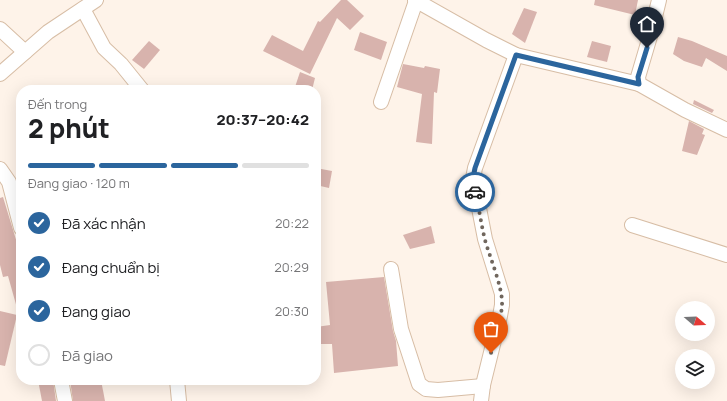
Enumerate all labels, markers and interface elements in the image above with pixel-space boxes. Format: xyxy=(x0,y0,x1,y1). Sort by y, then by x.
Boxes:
pin xyxy=(630,7.0,664,48)
icon: home xyxy=(636,13,658,35)
text: Đến trong xyxy=(28,95,87,113)
text: 20:37–20:42 xyxy=(217,109,309,130)
text: 2 phút xyxy=(28,110,110,146)
courier xyxy=(455,172,495,212)
text: Đang giao · 120 m xyxy=(28,174,130,192)
icon: car xyxy=(464,181,486,203)
icon: check xyxy=(28,212,50,234)
text: Đã xác nhận xyxy=(62,213,146,234)
text: 20:22 xyxy=(275,214,309,232)
icon: check xyxy=(28,256,50,278)
text: Đang chuẩn bị xyxy=(62,257,160,278)
text: 20:29 xyxy=(274,258,309,276)
icon: check xyxy=(28,300,50,322)
text: Đang giao xyxy=(62,301,131,322)
north arrow xyxy=(675,301,715,341)
map controls xyxy=(675,301,715,389)
text: 20:30 xyxy=(275,302,309,320)
pin xyxy=(474,312,508,353)
icon: bag xyxy=(480,318,502,340)
text: Đã giao xyxy=(62,345,113,366)
button: layers xyxy=(675,349,715,389)

